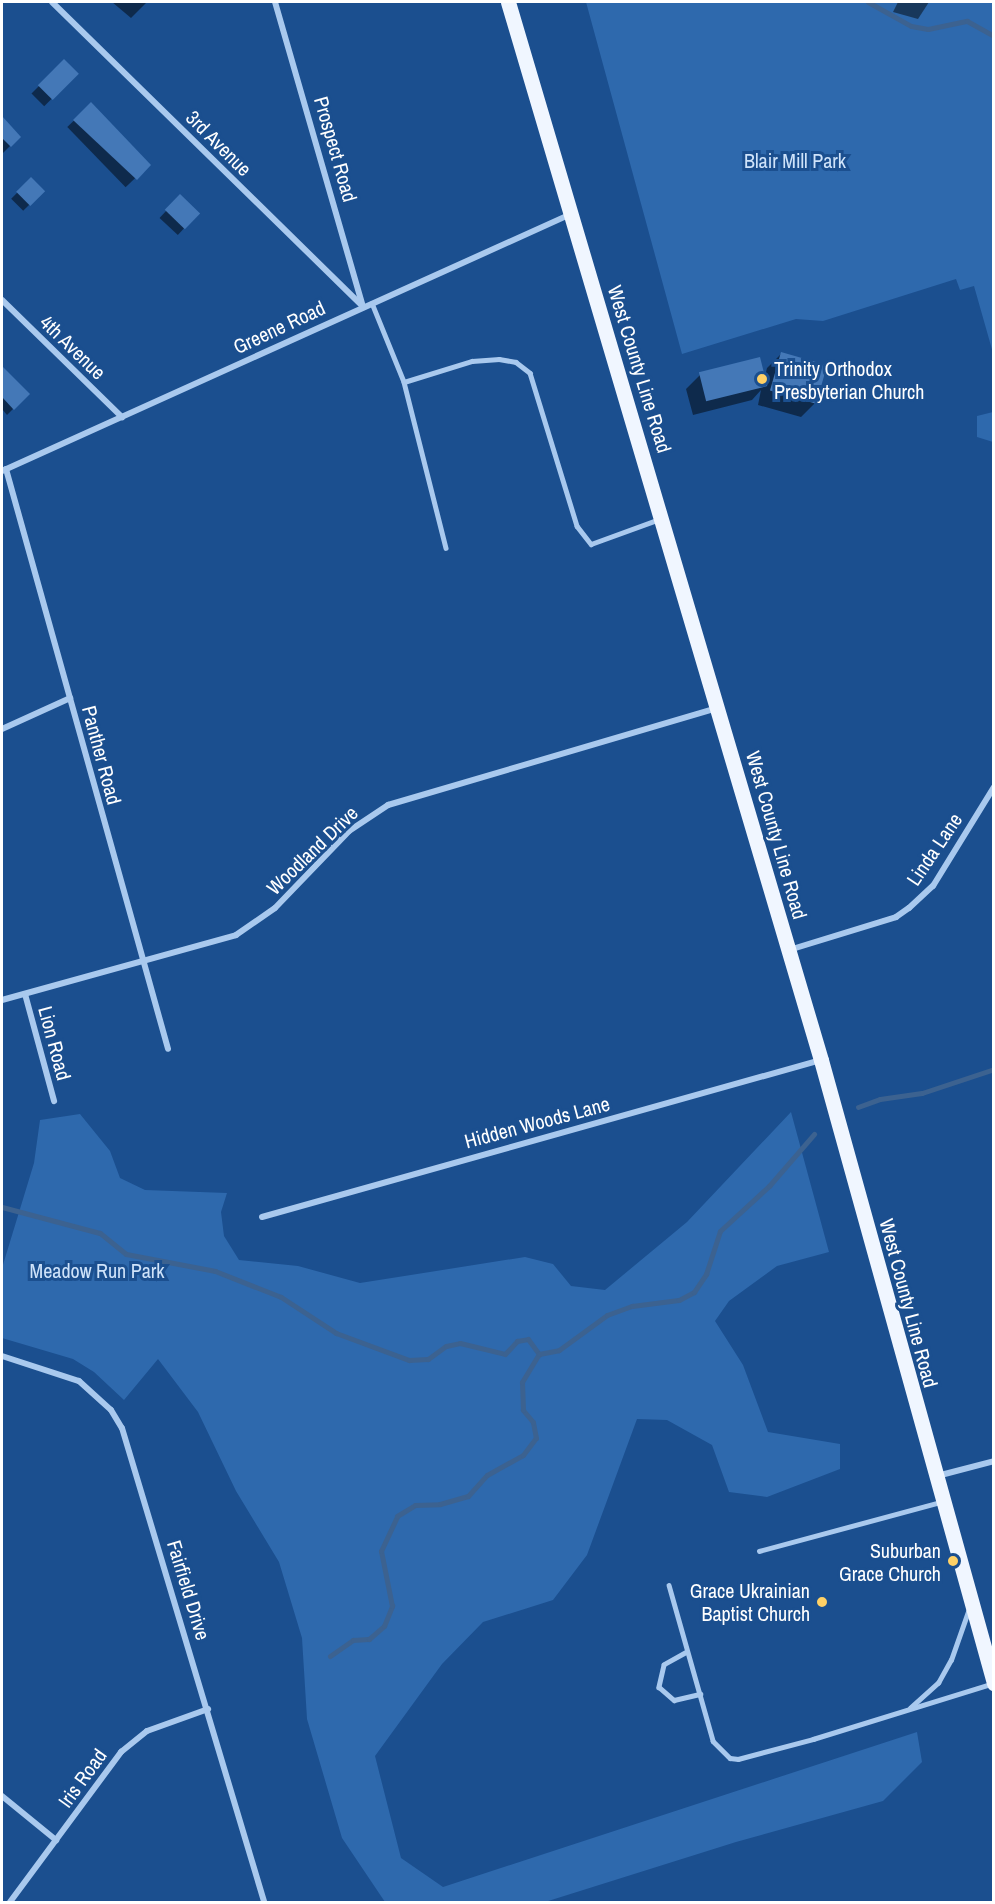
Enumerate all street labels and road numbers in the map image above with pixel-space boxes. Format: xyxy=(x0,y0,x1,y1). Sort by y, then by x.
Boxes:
street label: Prospect Road xyxy=(310,94,362,204)
street label: 3rd Avenue xyxy=(181,105,257,181)
street label: West County Line Road xyxy=(603,282,677,456)
street label: Greene Road xyxy=(229,295,329,359)
street label: 4th Avenue xyxy=(35,310,111,384)
street label: Panther Road xyxy=(77,703,127,807)
street label: West County Line Road xyxy=(742,748,812,922)
street label: Woodland Drive xyxy=(261,801,363,899)
street label: Linda Lane xyxy=(901,808,967,890)
street label: Lion Road xyxy=(34,1003,76,1083)
street label: Hidden Woods Lane xyxy=(462,1091,612,1153)
street label: West County Line Road xyxy=(875,1216,943,1390)
street label: Fairfield Drive xyxy=(162,1537,216,1643)
street label: Iris Road xyxy=(53,1744,111,1812)

